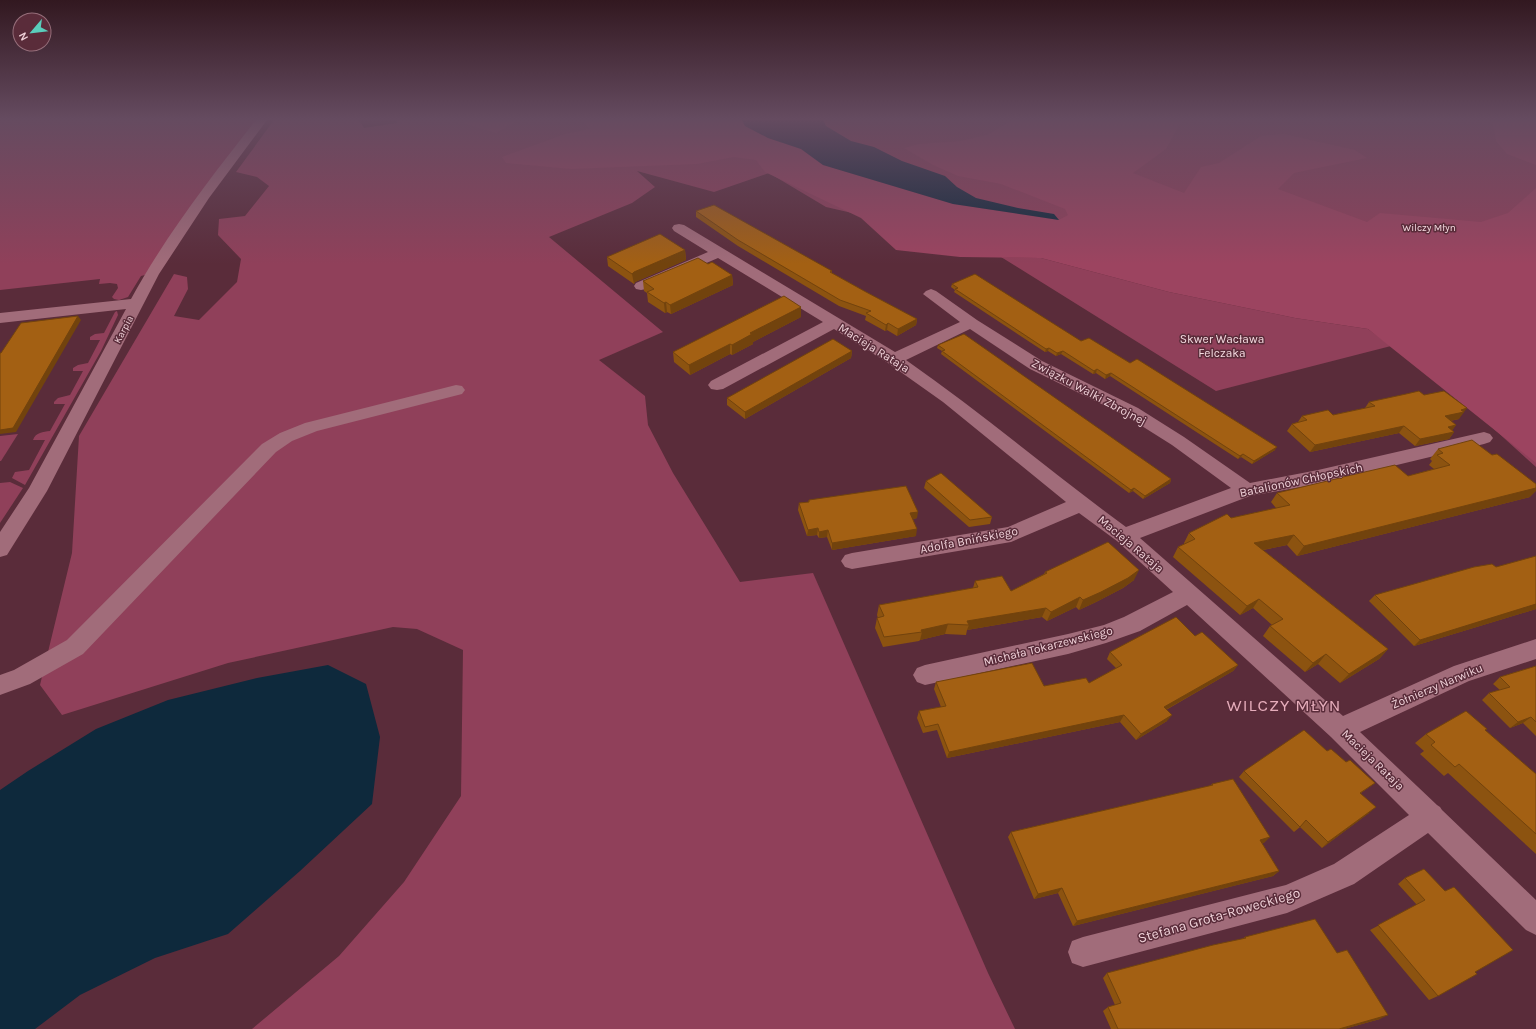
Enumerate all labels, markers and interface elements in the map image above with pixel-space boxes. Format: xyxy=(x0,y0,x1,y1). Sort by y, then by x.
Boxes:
north arrow xyxy=(12,12,52,52)
text: N xyxy=(16,30,31,43)
park label: Wilczy Młyn xyxy=(1402,222,1456,234)
street label: Karpia xyxy=(112,314,136,345)
street label: Macieja Rataja xyxy=(836,321,912,375)
park label: Skwer Wacława Felczaka xyxy=(1180,332,1264,360)
street label: Związku Walki Zbrojnej xyxy=(1029,356,1149,428)
street label: Batalionów Chłopskich xyxy=(1238,460,1364,500)
street label: Macieja Rataja xyxy=(1095,512,1167,576)
street label: Adolfa Bnińskiego xyxy=(919,524,1019,556)
street label: Michała Tokarzewskiego xyxy=(982,623,1114,669)
street label: Żołnierzy Narwiku xyxy=(1389,660,1485,712)
district label: WILCZY MŁYN xyxy=(1227,695,1341,715)
street label: Macieja Rataja xyxy=(1339,727,1407,793)
street label: Stefana Grota-Roweckiego xyxy=(1136,884,1302,947)

